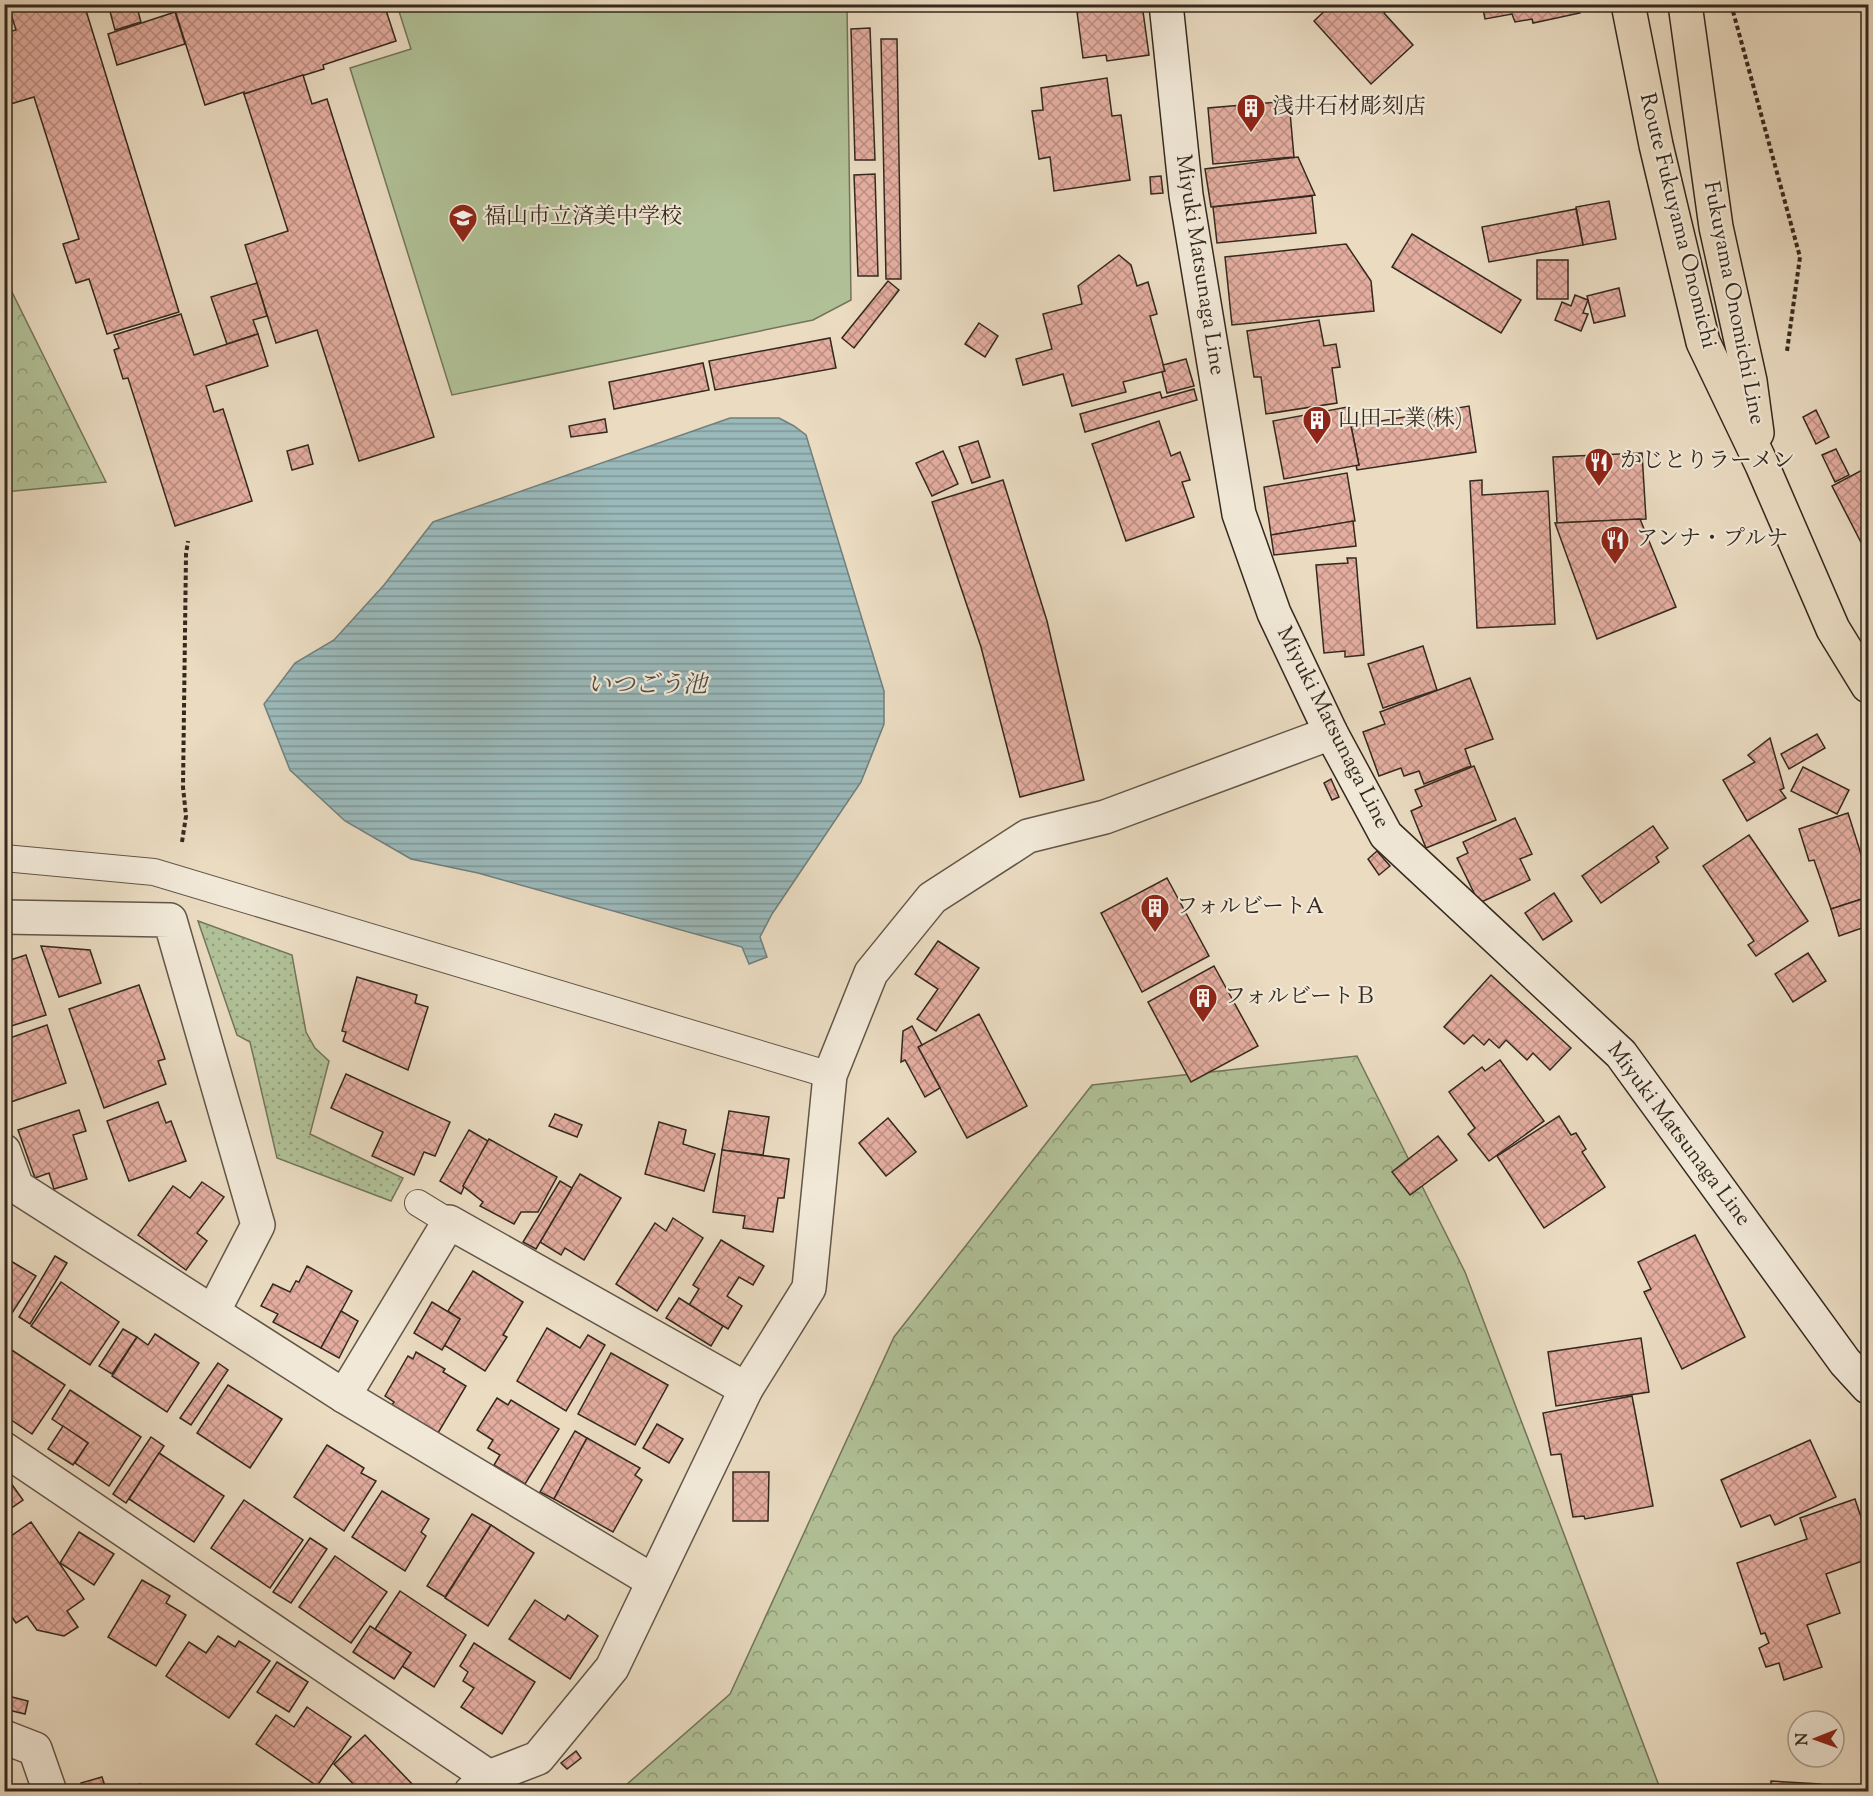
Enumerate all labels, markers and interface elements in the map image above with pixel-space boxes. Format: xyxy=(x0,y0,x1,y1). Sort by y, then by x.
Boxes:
street label: Route Fukuyama Onomichi xyxy=(1630,90,1724,352)
building icon: 浅井石材彫刻店 xyxy=(1235,92,1267,134)
place label: 浅井石材彫刻店 xyxy=(1272,92,1426,124)
street label: Miyuki Matsunaga Line xyxy=(1166,152,1232,378)
street label: Fukuyama Onomichi Line xyxy=(1694,179,1772,427)
school or university icon: 福山市立済美中学校 xyxy=(447,202,479,244)
place label: 福山市立済美中学校 xyxy=(484,202,682,234)
building icon: 山田工業(株) xyxy=(1301,404,1333,446)
place label: 山田工業(株) xyxy=(1338,404,1462,436)
restaurant icon: かじとりラーメン xyxy=(1583,446,1615,488)
place label: かじとりラーメン xyxy=(1620,446,1795,478)
restaurant icon: アンナ・プルナ xyxy=(1599,524,1631,566)
place label: アンナ・プルナ xyxy=(1636,524,1788,556)
street label: Miyuki Matsunaga Line xyxy=(1267,621,1397,835)
water label: いつごう池 xyxy=(587,669,710,703)
building icon: フォルビートA xyxy=(1139,892,1171,934)
place label: フォルビートA xyxy=(1176,892,1324,924)
building icon: フォルビートＢ xyxy=(1187,982,1219,1024)
place label: フォルビートＢ xyxy=(1224,982,1376,1014)
street label: Miyuki Matsunaga Line xyxy=(1598,1036,1758,1234)
north arrow xyxy=(1786,1709,1846,1769)
text: N xyxy=(1792,1732,1815,1746)

